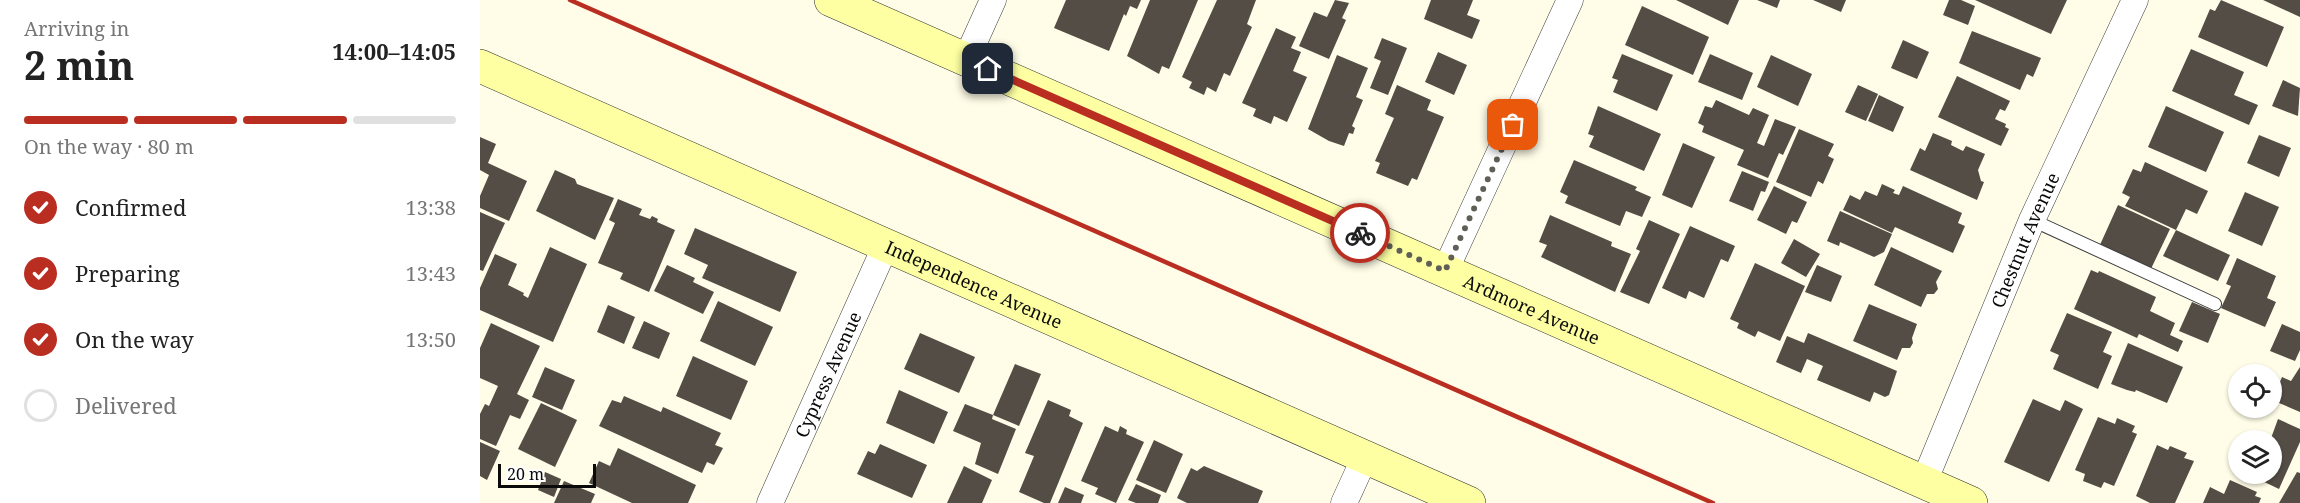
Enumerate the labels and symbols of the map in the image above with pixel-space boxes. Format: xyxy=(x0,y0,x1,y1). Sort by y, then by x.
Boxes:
pin xyxy=(962,43,1013,94)
pin xyxy=(1487,99,1538,150)
street label: Chestnut Avenue xyxy=(1985,169,2065,311)
courier xyxy=(1330,203,1390,263)
street label: Independence Avenue xyxy=(882,235,1066,334)
street label: Ardmore Avenue xyxy=(1460,269,1604,350)
street label: Cypress Avenue xyxy=(789,308,867,441)
scale bar xyxy=(498,461,596,488)

